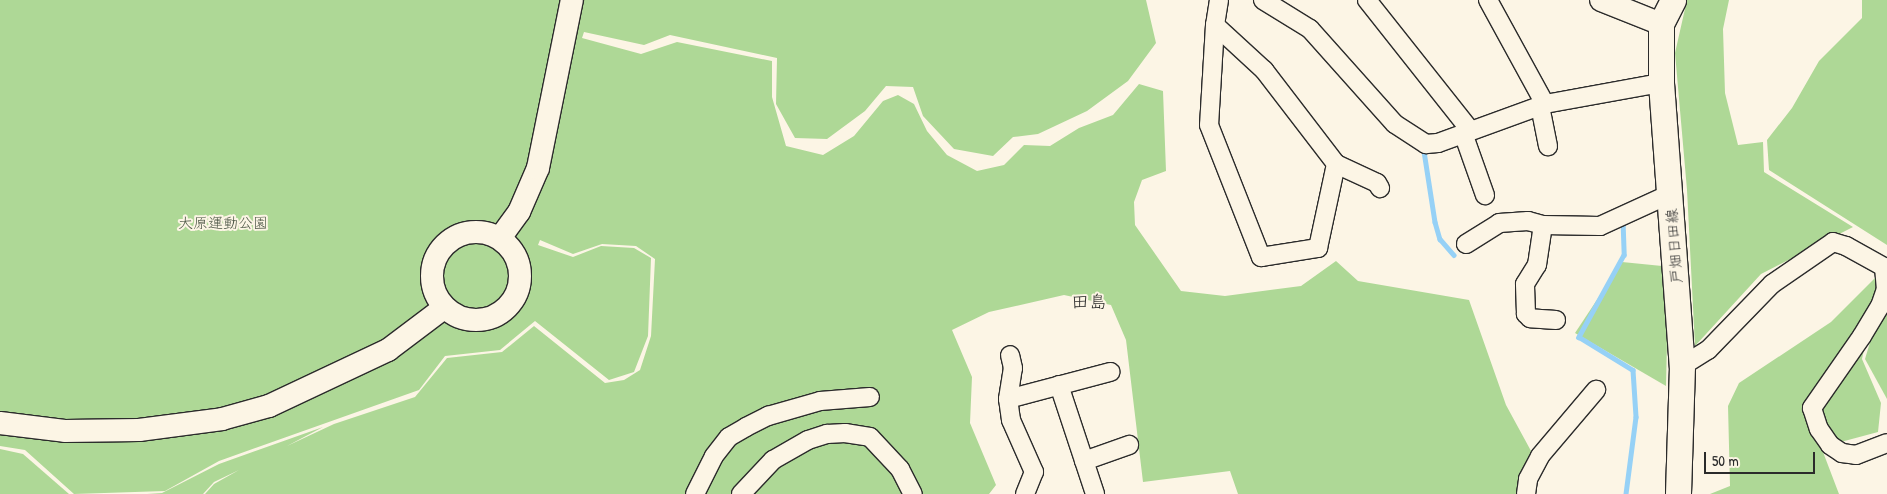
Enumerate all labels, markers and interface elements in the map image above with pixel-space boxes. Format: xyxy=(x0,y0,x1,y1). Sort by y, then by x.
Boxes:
street label: 戸畑日田線 xyxy=(1662,208,1686,284)
park label: 大原運動公園 xyxy=(178,214,268,232)
district label: 田島 xyxy=(1071,291,1107,313)
scale bar xyxy=(1707,442,1818,474)
text: 50 m xyxy=(1712,450,1739,471)

